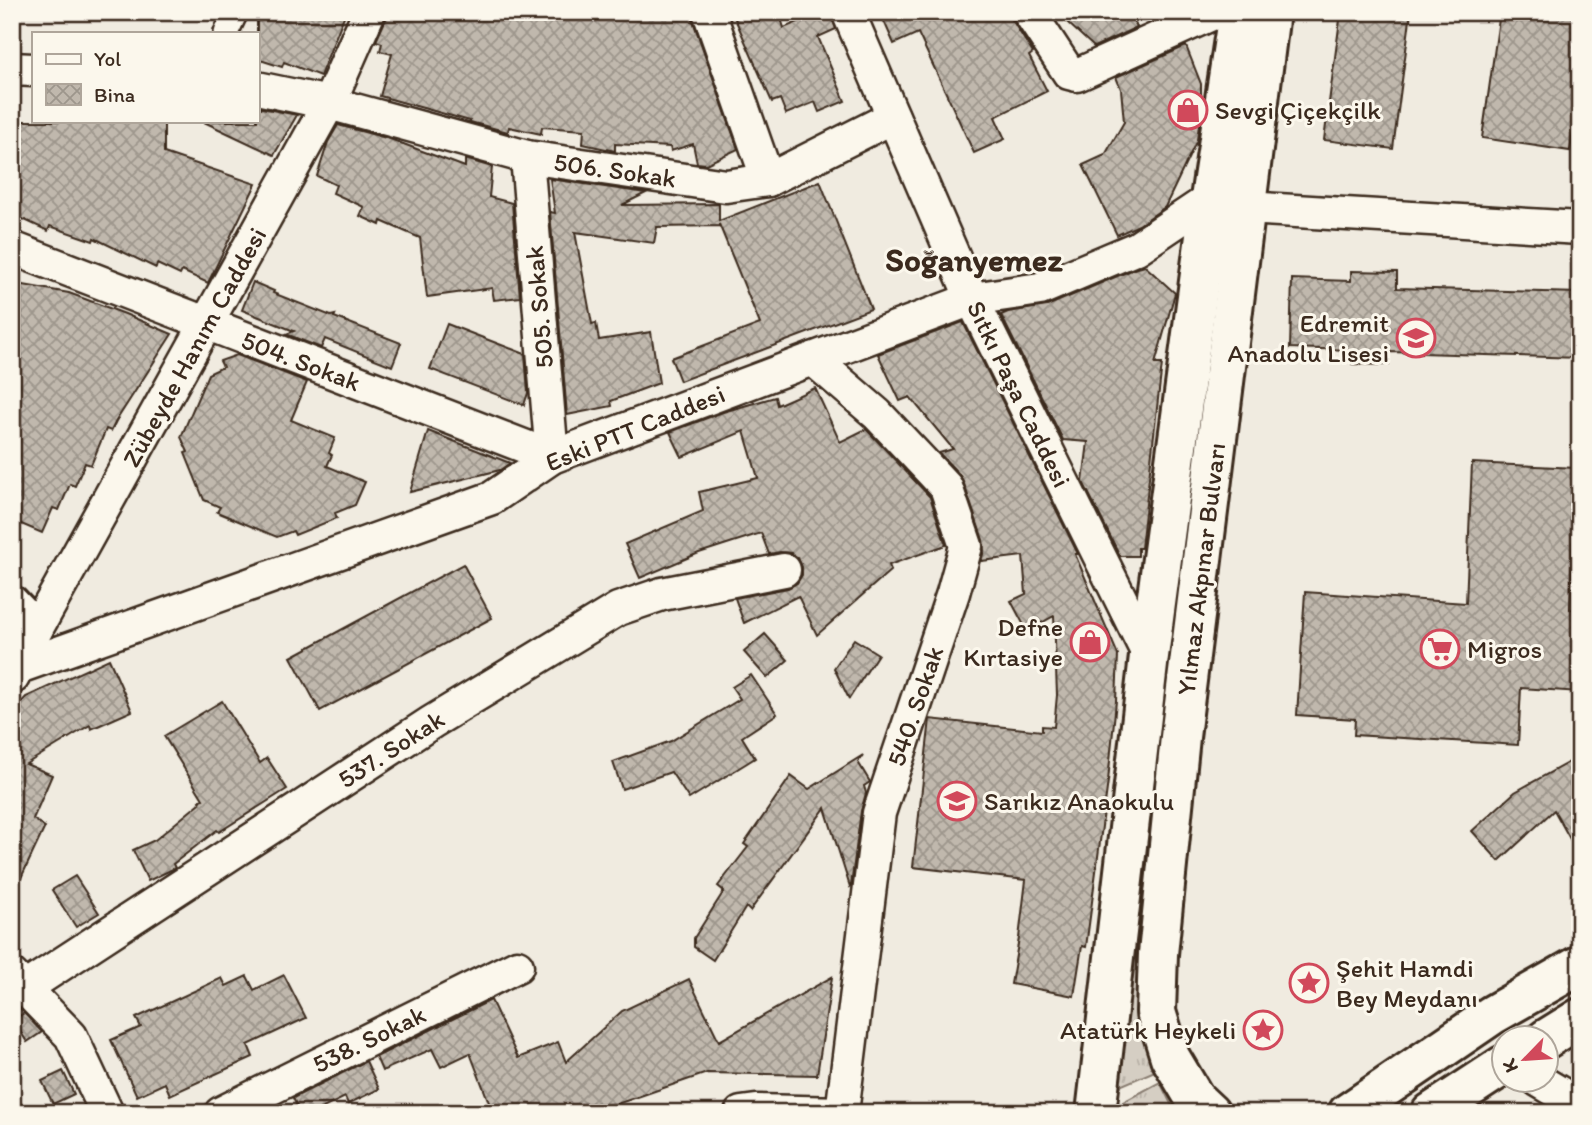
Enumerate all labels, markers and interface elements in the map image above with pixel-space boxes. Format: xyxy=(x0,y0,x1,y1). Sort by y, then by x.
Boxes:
legend xyxy=(32,32,259,122)
text: Yol xyxy=(94,46,121,71)
text: Bina xyxy=(94,82,135,107)
shop icon: Sevgi Çiçekçilk xyxy=(1167,89,1209,131)
place label: Sevgi Çiçekçilk xyxy=(1215,94,1381,126)
street label: 506. Sokak xyxy=(552,146,678,194)
street label: Zübeyde Hanım Caddesi xyxy=(115,222,273,472)
district label: Soğanyemez xyxy=(885,240,1063,279)
street label: 505. Sokak xyxy=(518,244,560,370)
street label: Sıtkı Paşa Caddesi xyxy=(960,295,1078,493)
place label: Edremit Anadolu Lisesi xyxy=(1227,307,1389,369)
school or university icon: Edremit Anadolu Lisesi xyxy=(1395,317,1437,359)
street label: 504. Sokak xyxy=(237,324,365,398)
street label: Eski PTT Caddesi xyxy=(541,377,729,479)
street label: Yılmaz Akpınar Bulvarı xyxy=(1170,441,1232,697)
place label: Defne Kırtasiye xyxy=(963,611,1063,673)
shop icon: Defne Kırtasiye xyxy=(1069,621,1111,663)
supermarket icon: Migros xyxy=(1419,628,1461,670)
place label: Migros xyxy=(1467,633,1542,665)
street label: 540. Sokak xyxy=(880,642,950,770)
street label: 537. Sokak xyxy=(332,703,450,795)
school or university icon: Sarıkız Anaokulu xyxy=(936,780,978,822)
place label: Sarıkız Anaokulu xyxy=(984,785,1174,817)
place label: Şehit Hamdi Bey Meydanı xyxy=(1336,952,1478,1014)
place icon: Şehit Hamdi Bey Meydanı xyxy=(1288,962,1330,1004)
street label: 538. Sokak xyxy=(307,998,431,1080)
place icon: Atatürk Heykeli xyxy=(1242,1009,1284,1051)
place label: Atatürk Heykeli xyxy=(1060,1014,1236,1046)
north arrow xyxy=(1490,1024,1560,1094)
text: K xyxy=(1497,1055,1523,1076)

